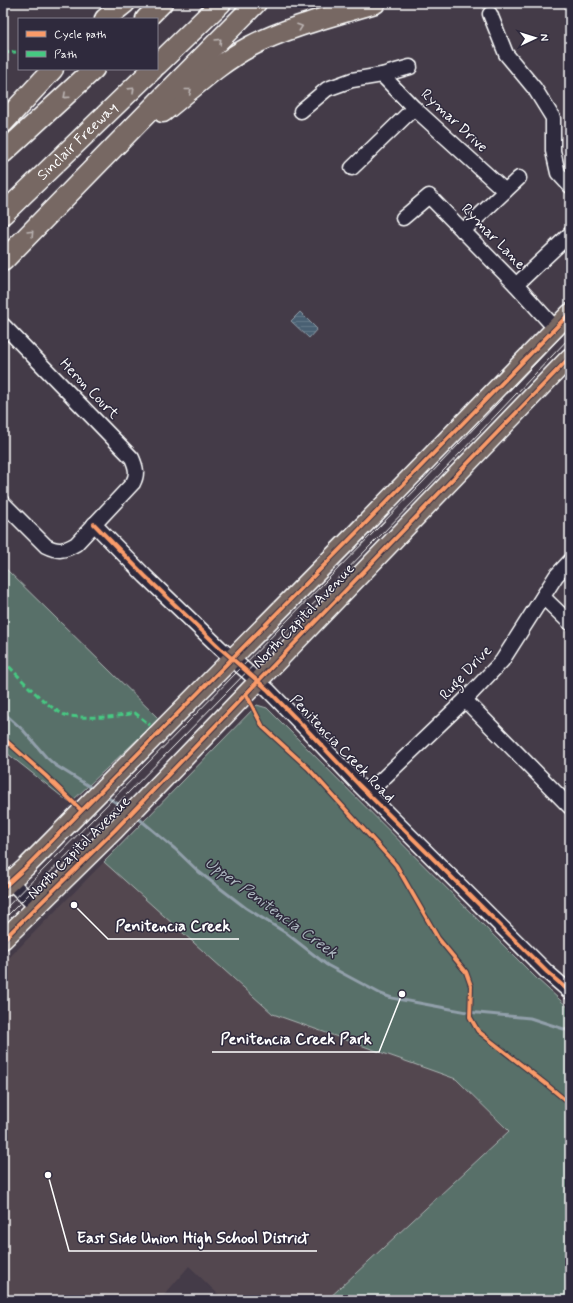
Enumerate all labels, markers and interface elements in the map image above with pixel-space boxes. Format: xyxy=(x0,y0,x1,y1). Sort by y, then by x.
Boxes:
legend xyxy=(18,18,158,70)
north arrow xyxy=(515,18,555,58)
one-way arrow xyxy=(297,23,304,31)
text: Cycle path xyxy=(54,27,106,43)
text: N xyxy=(537,33,551,42)
one-way arrow xyxy=(214,38,222,46)
text: Path xyxy=(54,47,77,63)
street label: Rymar Drive xyxy=(416,85,492,157)
one-way arrow xyxy=(127,87,135,95)
one-way arrow xyxy=(184,89,192,96)
one-way arrow xyxy=(63,91,71,98)
street label: Sinclair Freeway xyxy=(33,98,123,185)
street label: Rymar Lane xyxy=(456,200,530,274)
one-way arrow xyxy=(26,230,33,238)
street label: Heron Court xyxy=(55,354,123,424)
street label: North Capitol Avenue xyxy=(249,559,359,673)
street label: Ruge Drive xyxy=(435,641,497,705)
street label: Penitencia Creek Road xyxy=(285,691,399,807)
street label: North Capitol Avenue xyxy=(23,792,135,904)
water label: Upper Penitencia Creek xyxy=(200,853,342,963)
callout: Penitencia Creek xyxy=(108,911,239,939)
text: Penitencia Creek xyxy=(116,916,230,937)
callout: Penitencia Creek Park xyxy=(212,1024,379,1052)
text: Penitencia Creek Park xyxy=(220,1029,372,1050)
callout: East Side Union High School District xyxy=(69,1223,317,1251)
text: East Side Union High School District xyxy=(77,1228,309,1250)

